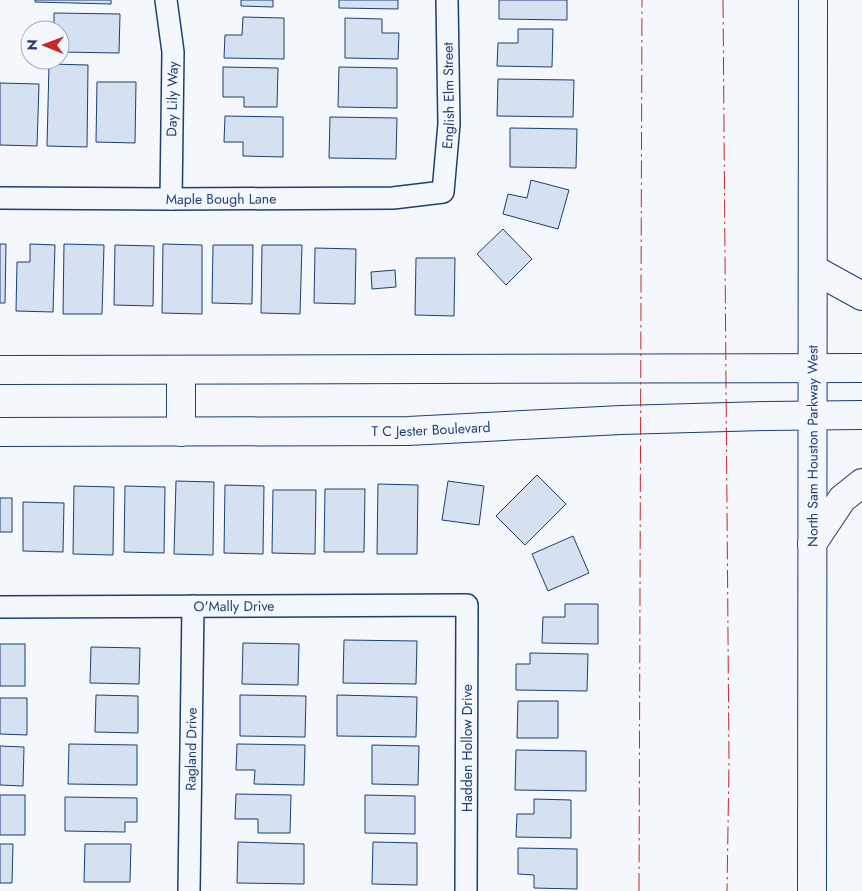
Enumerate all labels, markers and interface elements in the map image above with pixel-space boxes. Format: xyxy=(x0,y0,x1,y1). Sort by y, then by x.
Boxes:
north arrow xyxy=(20,20,70,70)
text: N xyxy=(22,39,42,51)
street label: English Elm Street xyxy=(437,42,459,150)
street label: Day Lily Way xyxy=(161,60,183,137)
street label: Maple Bough Lane xyxy=(166,189,276,209)
street label: North Sam Houston Parkway West xyxy=(802,344,823,547)
street label: T C Jester Boulevard xyxy=(371,417,491,441)
street label: O'Mally Drive xyxy=(193,596,275,616)
street label: Hadden Hollow Drive xyxy=(457,684,477,812)
street label: Ragland Drive xyxy=(180,707,202,791)

